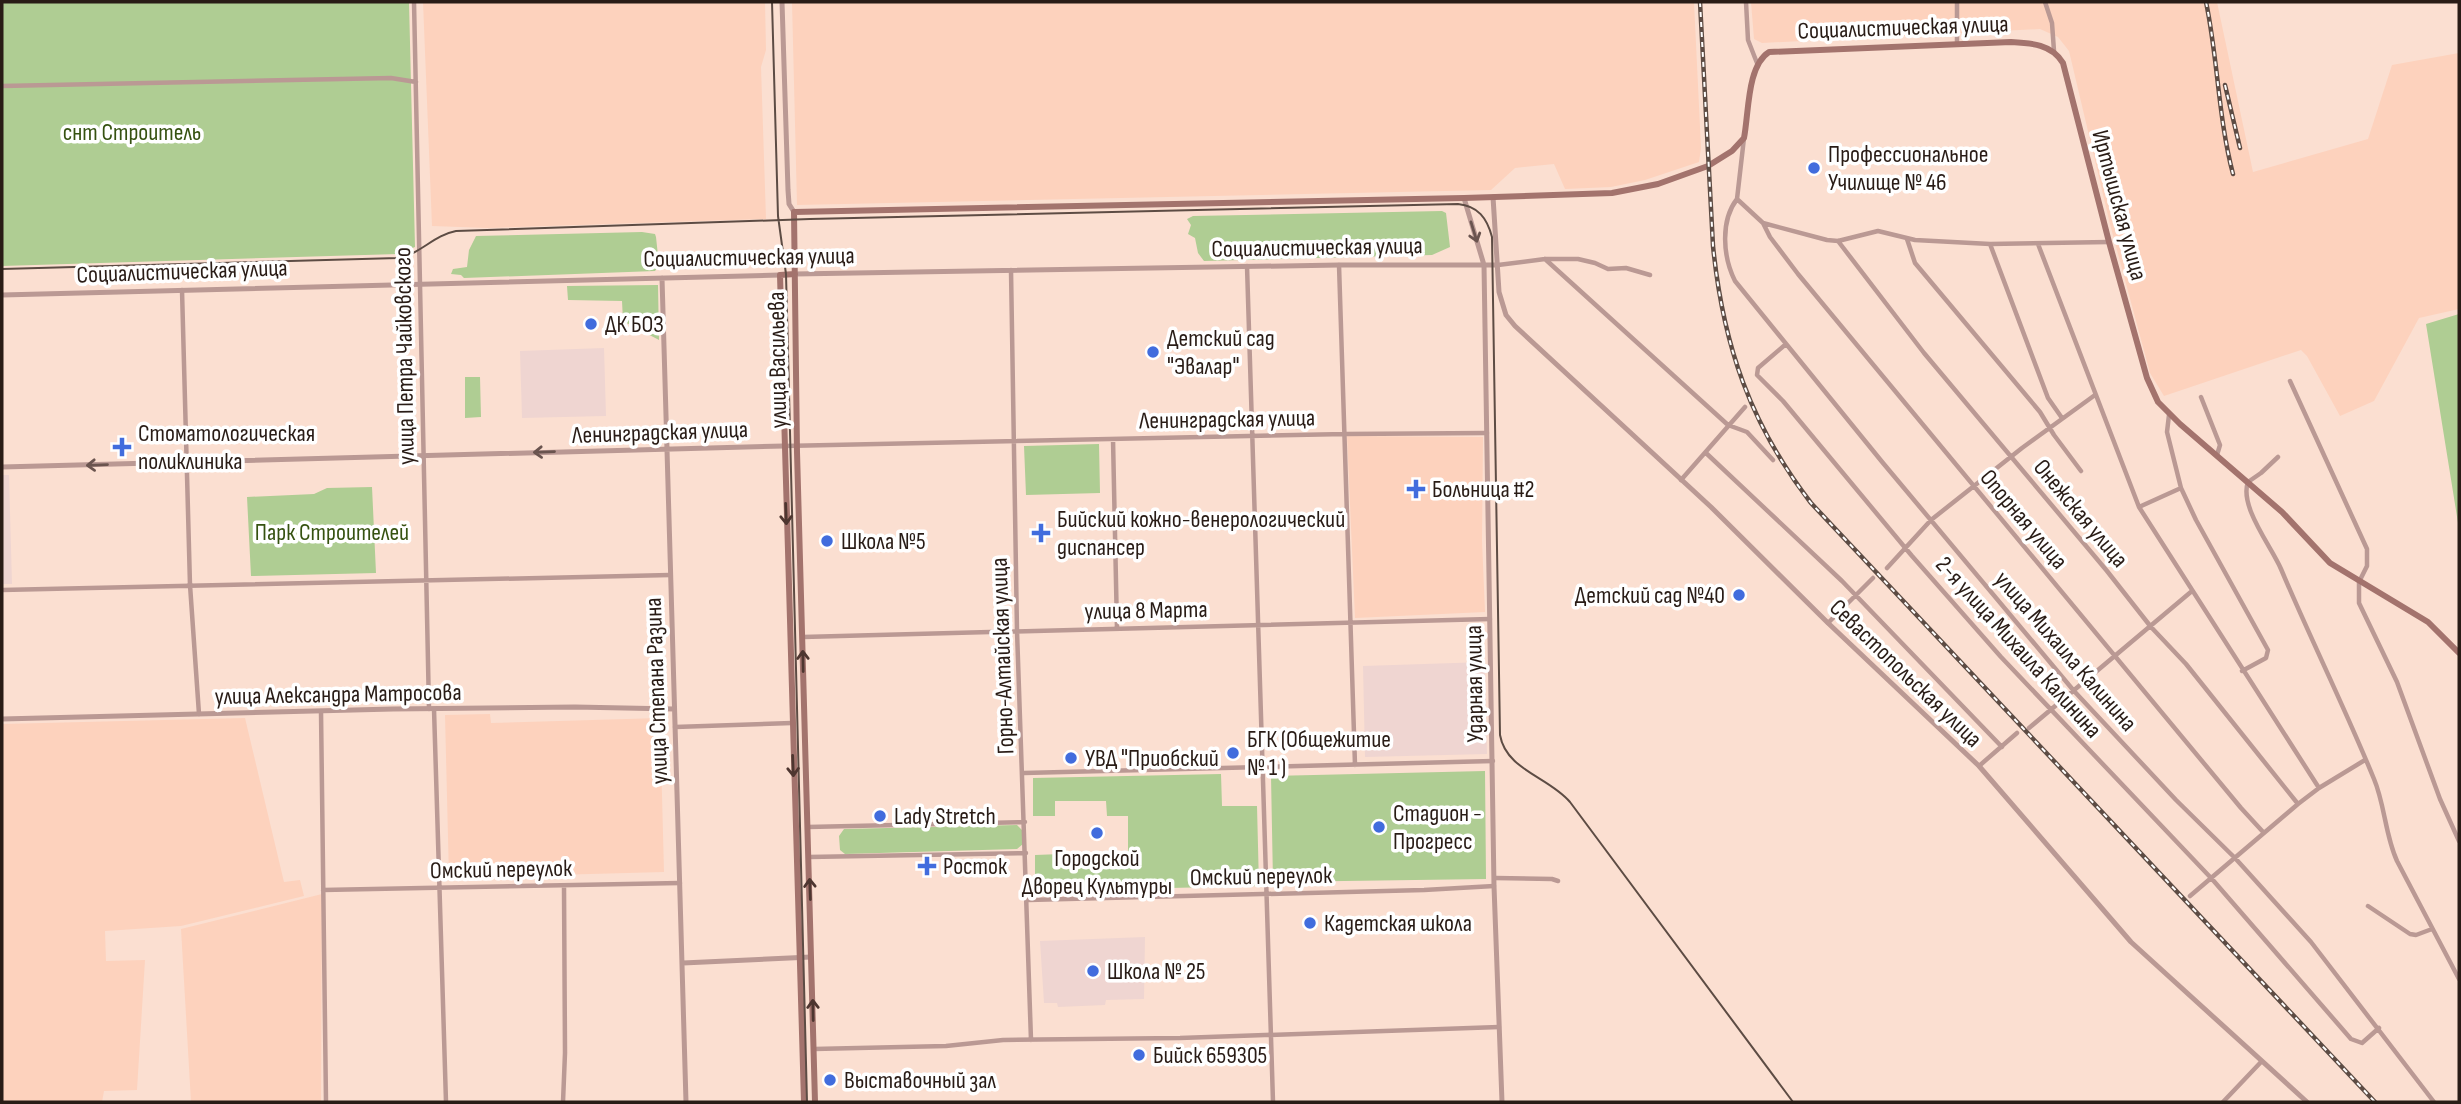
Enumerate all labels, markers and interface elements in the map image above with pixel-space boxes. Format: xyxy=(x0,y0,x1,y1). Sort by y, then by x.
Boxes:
street label: Социалистическая улица xyxy=(1797,9,2009,46)
park label: снт Строитель xyxy=(63,118,201,147)
street label: Иртышская улица xyxy=(2086,127,2153,283)
place label: Профессиональное Училище № 46 xyxy=(1828,140,1988,197)
marker: Профессиональное Училище № 46 xyxy=(1806,160,1822,176)
one-way arrow xyxy=(1468,220,1481,242)
street label: Социалистическая улица xyxy=(1211,231,1423,264)
street label: Социалистическая улица xyxy=(643,241,855,274)
street label: улица Петра Чайковского xyxy=(388,247,421,465)
street label: Социалистическая улица xyxy=(76,253,288,290)
street label: улица Васильева xyxy=(762,291,793,429)
place label: ДК БОЗ xyxy=(605,310,664,339)
marker: ДК БОЗ xyxy=(583,316,599,332)
place label: Детский сад "Эвалар" xyxy=(1167,324,1275,381)
marker: Детский сад "Эвалар" xyxy=(1145,344,1161,360)
street label: Ленинградская улица xyxy=(1138,403,1315,436)
street label: Ленинградская улица xyxy=(571,415,748,450)
place label: Стоматологическая поликлиника xyxy=(138,419,315,476)
marker: Стоматологическая поликлиника xyxy=(112,437,132,457)
one-way arrow xyxy=(533,446,556,459)
street label: Онежская улица xyxy=(2027,453,2134,573)
one-way arrow xyxy=(85,458,108,471)
street label: Опорная улица xyxy=(1974,464,2074,575)
place label: Больница #2 xyxy=(1432,475,1534,504)
marker: Больница #2 xyxy=(1406,479,1426,499)
one-way arrow xyxy=(779,503,793,526)
place label: Бийский кожно-венерологический диспансер xyxy=(1057,505,1345,562)
park label: Парк Строителей xyxy=(255,518,409,547)
marker: Бийский кожно-венерологический диспансер xyxy=(1031,523,1051,543)
place label: Школа №5 xyxy=(841,527,926,556)
marker: Школа №5 xyxy=(819,533,835,549)
street label: 2-я улица Михаила Калинина xyxy=(1930,550,2108,744)
street label: Горно-Алтайская улица xyxy=(985,557,1020,755)
street label: улица Михаила Калинина xyxy=(1989,565,2143,737)
place label: Детский сад №40 xyxy=(1575,581,1725,610)
marker: Детский сад №40 xyxy=(1731,587,1747,603)
street label: Севастопольская улица xyxy=(1823,593,1988,753)
street label: улица 8 Марта xyxy=(1084,595,1208,626)
street label: улица Степана Разина xyxy=(639,597,674,785)
street label: Ударная улица xyxy=(1459,625,1490,743)
one-way arrow xyxy=(797,650,810,673)
street label: улица Александра Матросова xyxy=(214,678,462,711)
place label: БГК (Общежитие № 1 ) xyxy=(1247,725,1391,782)
place label: УВД "Приобский xyxy=(1085,744,1219,773)
marker: БГК (Общежитие № 1 ) xyxy=(1225,745,1241,761)
marker: УВД "Приобский xyxy=(1063,750,1079,766)
one-way arrow xyxy=(787,755,800,778)
place label: Стадион - Прогресс xyxy=(1393,799,1482,856)
place label: Lady Stretch xyxy=(894,802,996,831)
marker: Lady Stretch xyxy=(872,808,888,824)
marker: Стадион - Прогресс xyxy=(1371,819,1387,835)
marker: Городской Дворец Культуры xyxy=(1089,825,1105,841)
place label: Городской Дворец Культуры xyxy=(1022,844,1172,901)
place label: Росток xyxy=(943,852,1008,881)
street label: Омский переулок xyxy=(430,854,573,885)
marker: Росток xyxy=(917,856,937,876)
street label: Омский переулок xyxy=(1190,861,1333,892)
one-way arrow xyxy=(803,877,817,900)
place label: Кадетская школа xyxy=(1324,909,1472,938)
marker: Кадетская школа xyxy=(1302,915,1318,931)
place label: Школа № 25 xyxy=(1107,957,1205,986)
marker: Школа № 25 xyxy=(1085,963,1101,979)
one-way arrow xyxy=(806,998,819,1021)
place label: Бийск 659305 xyxy=(1153,1041,1267,1070)
marker: Бийск 659305 xyxy=(1131,1047,1147,1063)
place label: Выставочный зал xyxy=(844,1066,996,1095)
marker: Выставочный зал xyxy=(822,1072,838,1088)

